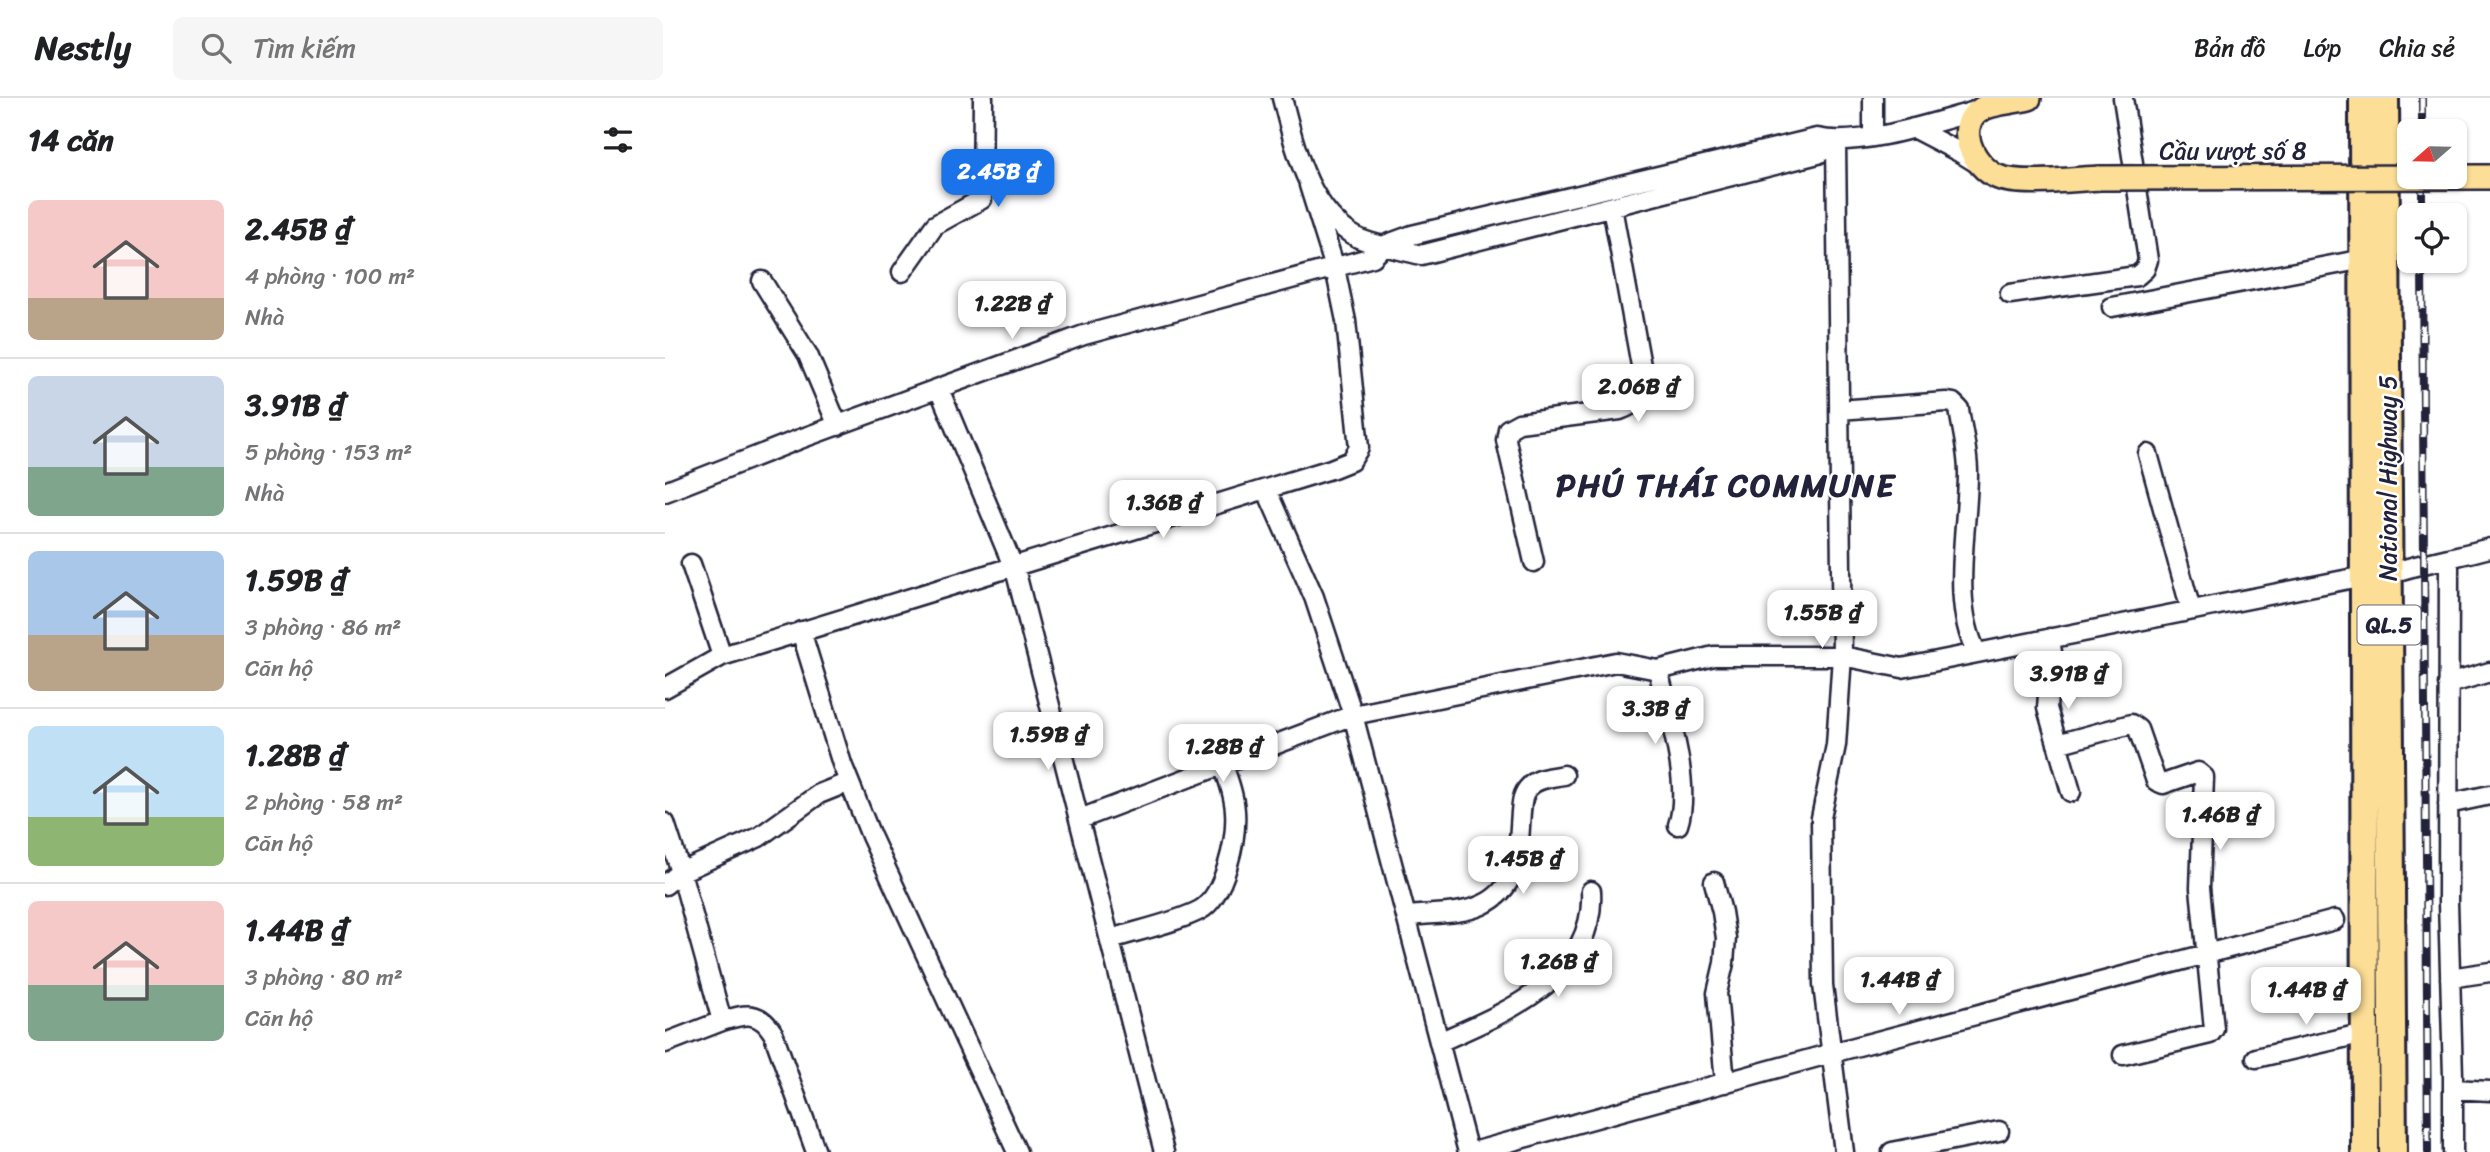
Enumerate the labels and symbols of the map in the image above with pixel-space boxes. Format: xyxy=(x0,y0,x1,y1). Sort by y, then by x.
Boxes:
north arrow xyxy=(2397,119,2467,189)
street label: Cầu vượt số 8 xyxy=(2159,130,2307,172)
pin: 2.45B ₫ xyxy=(933,150,1063,209)
pin: 1.22B ₫ xyxy=(947,282,1077,341)
pin: 2.06B ₫ xyxy=(1573,364,1703,424)
street label: National Highway 5 xyxy=(2367,375,2409,581)
district label: PHÚ THÁI COMMUNE xyxy=(1556,457,1896,514)
pin: 1.36B ₫ xyxy=(1098,480,1228,540)
pin: 1.55B ₫ xyxy=(1757,590,1887,650)
road number: QL.5 xyxy=(2357,606,2421,645)
pin: 3.91B ₫ xyxy=(2003,652,2133,711)
pin: 3.3B ₫ xyxy=(1598,686,1712,746)
pin: 1.59B ₫ xyxy=(983,712,1113,772)
pin: 1.28B ₫ xyxy=(1158,724,1288,784)
pin: 1.46B ₫ xyxy=(2155,792,2285,852)
pin: 1.45B ₫ xyxy=(1458,836,1588,896)
pin: 1.26B ₫ xyxy=(1493,940,1623,999)
pin: 1.44B ₫ xyxy=(1834,958,1964,1017)
pin: 1.44B ₫ xyxy=(2241,968,2371,1027)

